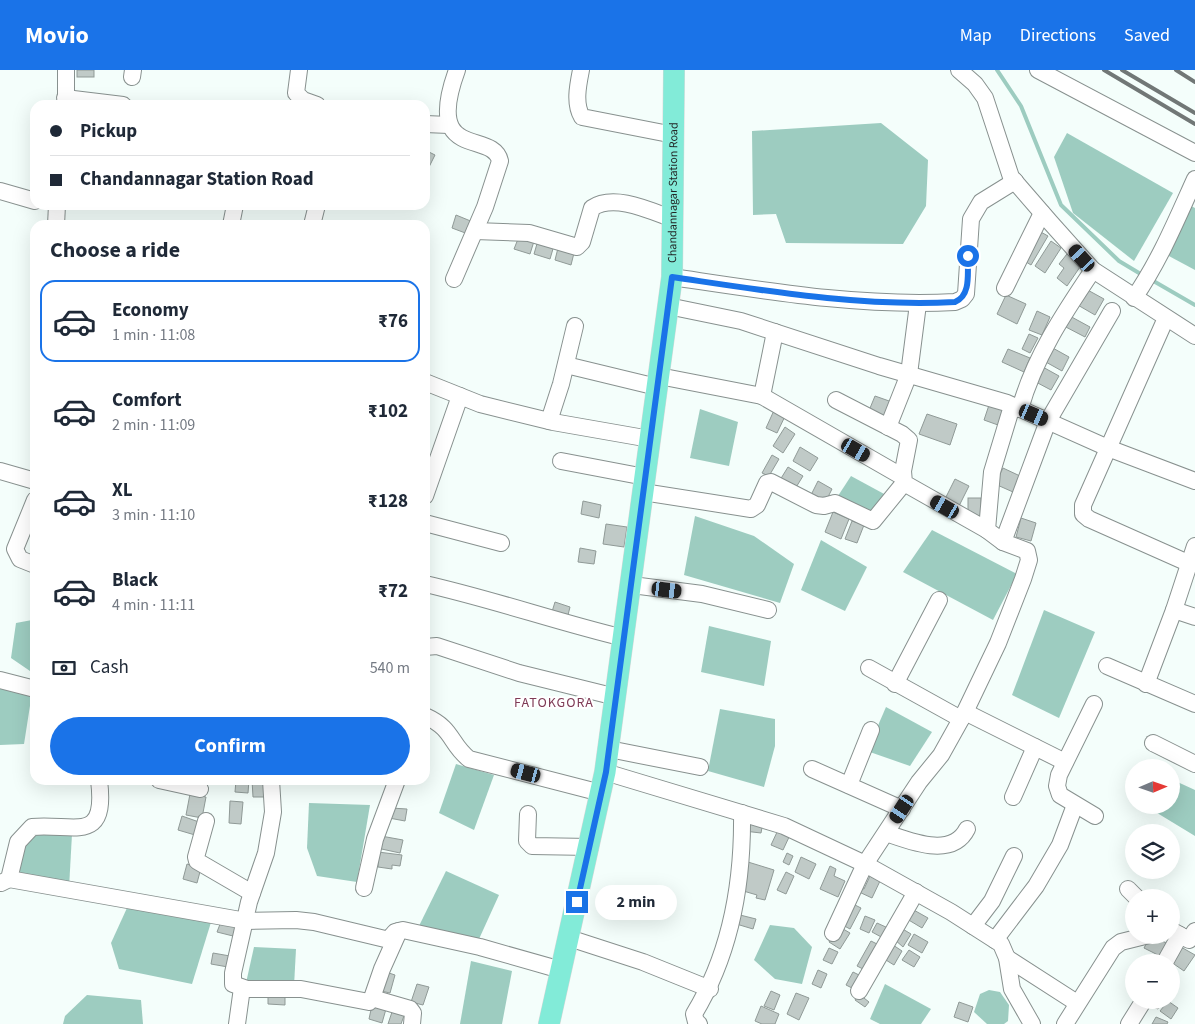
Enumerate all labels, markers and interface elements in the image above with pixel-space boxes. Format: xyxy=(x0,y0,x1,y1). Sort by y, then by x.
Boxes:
text: Movio xyxy=(25,18,89,53)
text: Map xyxy=(960,23,992,48)
text: Directions xyxy=(1020,23,1096,48)
text: Saved xyxy=(1124,23,1170,48)
text: Pickup xyxy=(80,118,137,145)
street label: Chandannagar Station Road xyxy=(664,122,682,263)
text: Chandannagar Station Road xyxy=(80,166,314,193)
text: Choose a ride xyxy=(50,234,180,266)
car xyxy=(1066,242,1097,274)
route start xyxy=(957,245,979,267)
text: Economy xyxy=(112,297,189,324)
icon: car xyxy=(52,299,97,344)
text: ₹76 xyxy=(378,308,408,335)
text: 1 min · 11:08 xyxy=(112,324,195,346)
text: Comfort xyxy=(112,387,182,414)
icon: car xyxy=(52,389,97,434)
text: ₹102 xyxy=(368,398,408,425)
car xyxy=(1017,402,1050,428)
text: 2 min · 11:09 xyxy=(112,414,195,436)
car xyxy=(839,436,872,464)
text: XL xyxy=(112,477,133,504)
icon: car xyxy=(52,479,97,524)
text: ₹128 xyxy=(368,488,408,515)
car xyxy=(928,493,961,521)
text: 3 min · 11:10 xyxy=(112,504,195,526)
text: Black xyxy=(112,567,158,594)
icon: car xyxy=(52,569,97,614)
text: ₹72 xyxy=(378,578,408,605)
car xyxy=(651,581,682,599)
text: 4 min · 11:11 xyxy=(112,594,195,616)
icon: cash xyxy=(50,654,78,682)
text: Cash xyxy=(90,654,129,681)
text: 540 m xyxy=(370,657,410,679)
district label: FATOKGORA xyxy=(514,693,594,713)
button: Confirm xyxy=(50,717,410,775)
north arrow xyxy=(1125,759,1180,814)
map controls xyxy=(1125,759,1180,1009)
car xyxy=(509,762,542,784)
car xyxy=(887,792,916,826)
button: layers xyxy=(1125,824,1180,879)
callout: 2 min xyxy=(594,884,677,920)
button: + xyxy=(1125,889,1180,944)
route end xyxy=(566,891,588,913)
text: 2 min xyxy=(617,891,655,913)
button: − xyxy=(1125,954,1180,1009)

